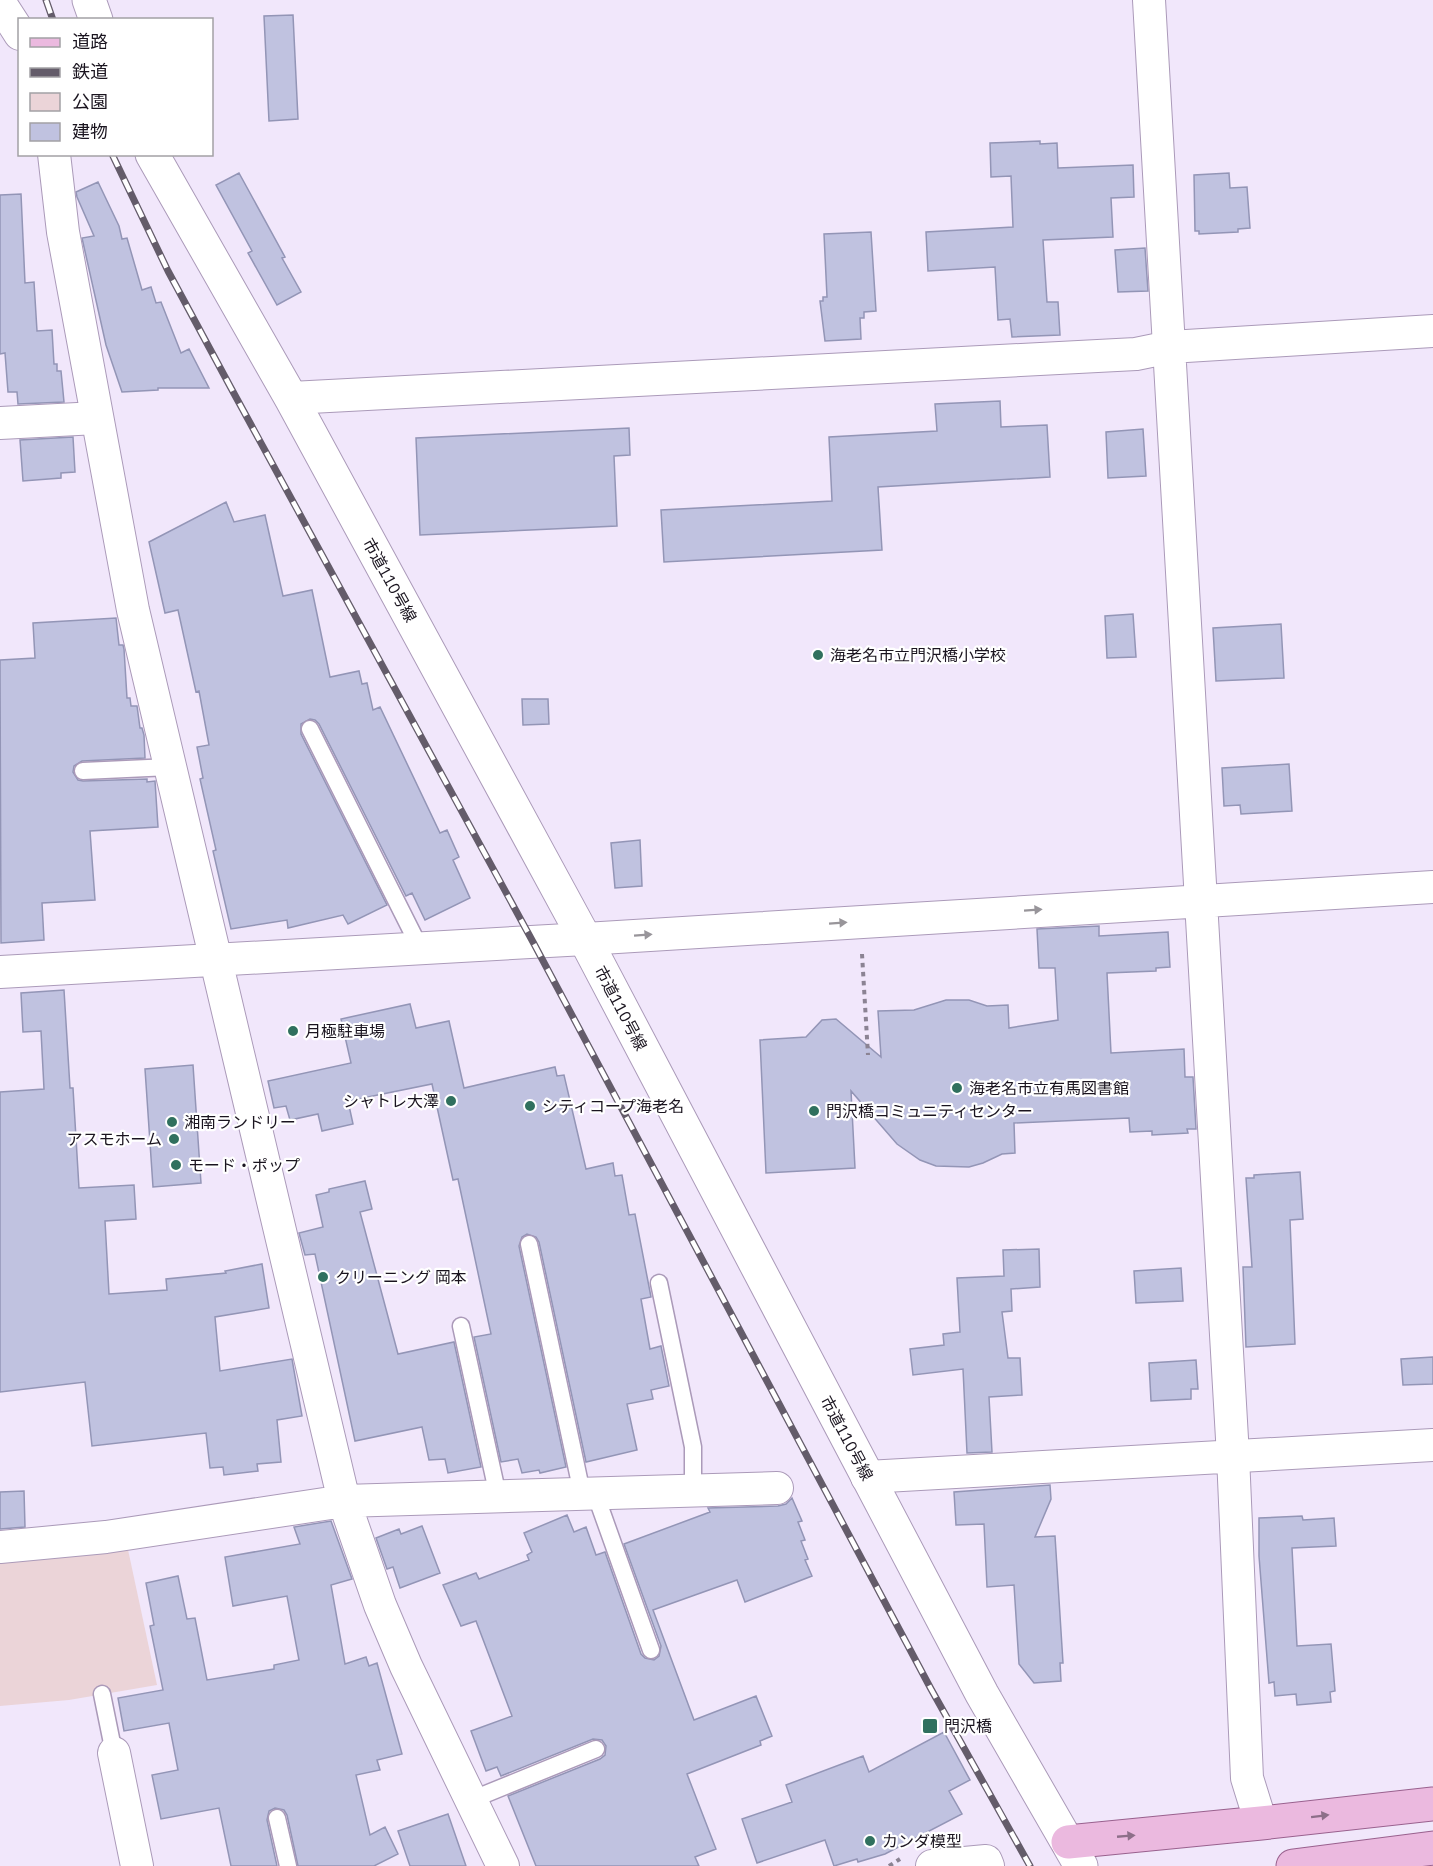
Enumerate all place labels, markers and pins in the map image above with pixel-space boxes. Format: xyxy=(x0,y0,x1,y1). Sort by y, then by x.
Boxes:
place label: 海老名市立門沢橋小学校 xyxy=(830,645,1006,665)
marker: 海老名市立門沢橋小学校 xyxy=(811,648,825,662)
place label: 月極駐車場 xyxy=(305,1021,385,1041)
marker: 月極駐車場 xyxy=(286,1024,300,1038)
place label: 海老名市立有馬図書館 xyxy=(969,1078,1129,1098)
marker: 海老名市立有馬図書館 xyxy=(950,1081,964,1095)
place label: シャトレ大澤 xyxy=(343,1091,439,1111)
marker: シャトレ大澤 xyxy=(444,1094,458,1108)
place label: シティコープ海老名 xyxy=(542,1096,684,1116)
marker: シティコープ海老名 xyxy=(523,1099,537,1113)
place label: 門沢橋コミュニティセンター xyxy=(826,1101,1033,1121)
marker: 門沢橋コミュニティセンター xyxy=(807,1104,821,1118)
place label: 湘南ランドリー xyxy=(184,1112,296,1132)
marker: 湘南ランドリー xyxy=(165,1115,179,1129)
place label: アスモホーム xyxy=(66,1129,162,1149)
marker: アスモホーム xyxy=(167,1132,181,1146)
place label: モード・ポップ xyxy=(188,1155,300,1175)
marker: モード・ポップ xyxy=(169,1158,183,1172)
place label: クリーニング 岡本 xyxy=(335,1267,467,1287)
marker: クリーニング 岡本 xyxy=(316,1270,330,1284)
place label: 門沢橋 xyxy=(944,1716,992,1736)
marker: 門沢橋 xyxy=(921,1717,939,1735)
place label: カンダ模型 xyxy=(882,1831,962,1851)
marker: カンダ模型 xyxy=(863,1834,877,1848)

